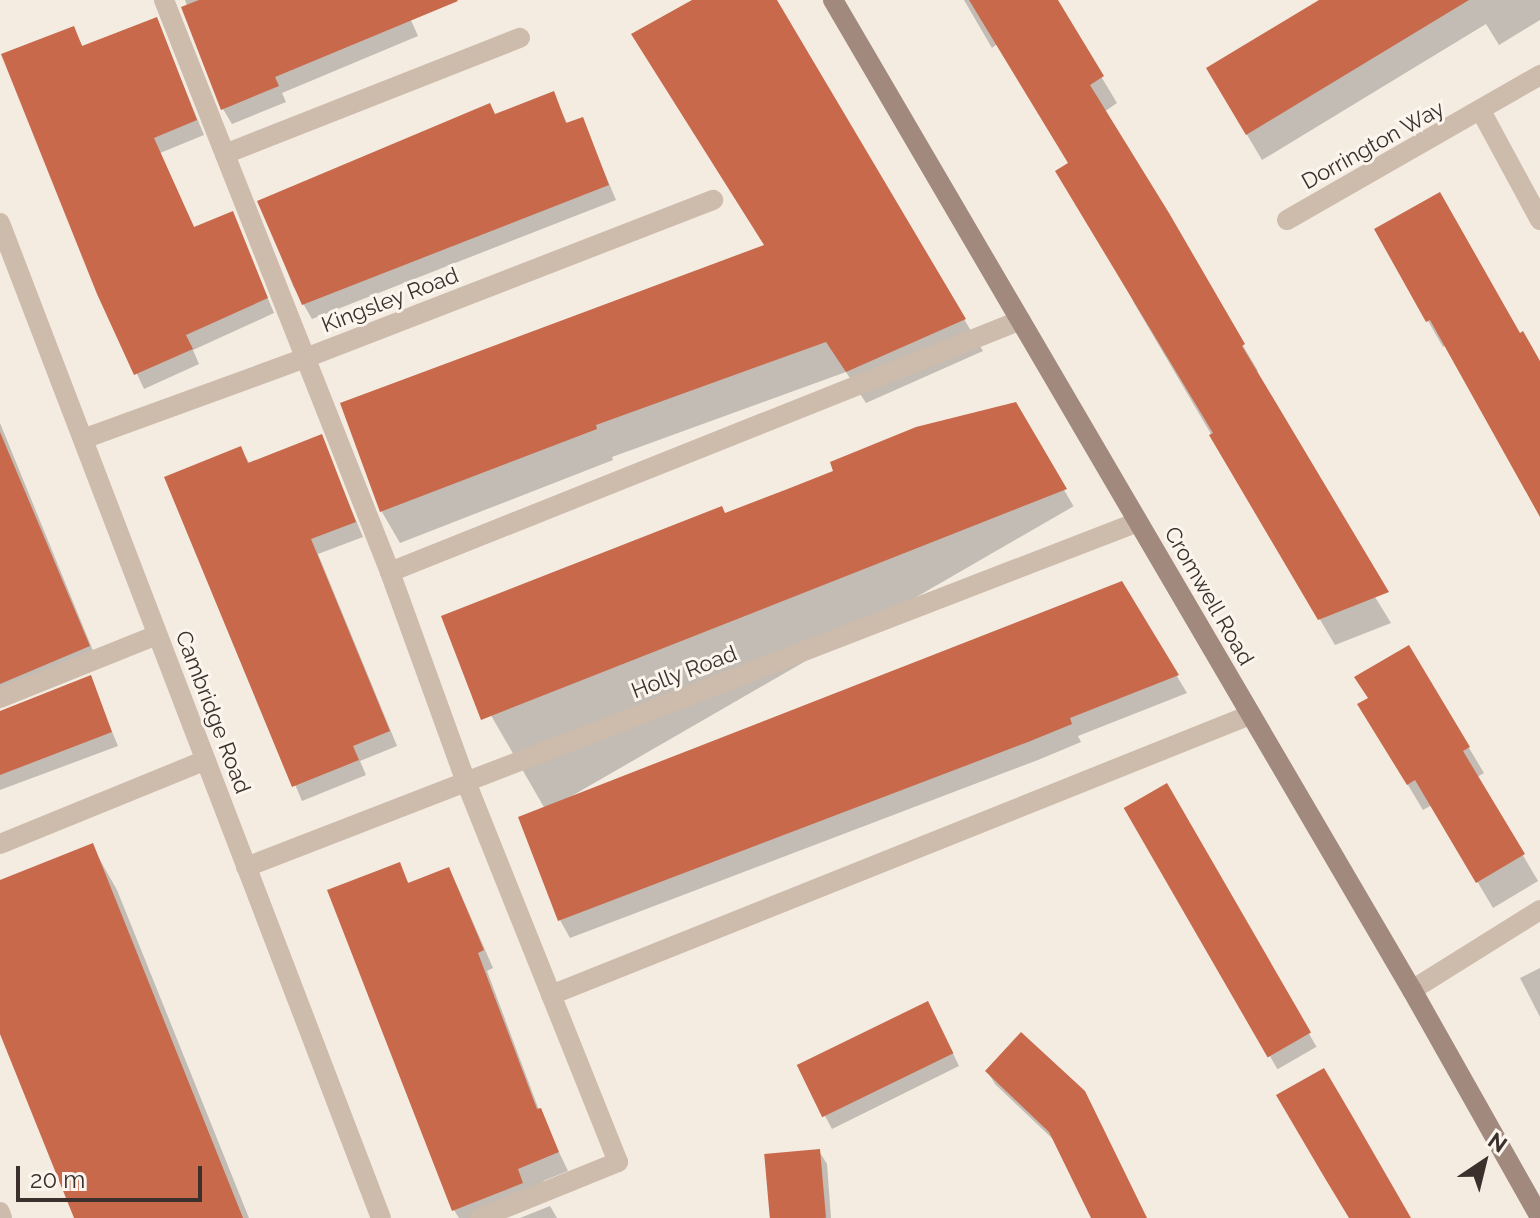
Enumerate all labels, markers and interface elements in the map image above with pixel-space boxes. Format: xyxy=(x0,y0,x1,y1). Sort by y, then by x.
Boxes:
street label: Dorrington Way xyxy=(1297,95,1449,195)
street label: Kingsley Road xyxy=(318,262,462,338)
street label: Cromwell Road xyxy=(1158,522,1260,670)
street label: Cambridge Road xyxy=(170,627,256,797)
street label: Holly Road xyxy=(627,640,741,704)
north arrow xyxy=(1444,1122,1524,1202)
text: N xyxy=(1483,1127,1512,1158)
scale bar xyxy=(20,1150,206,1200)
text: 20 m xyxy=(30,1165,85,1194)

